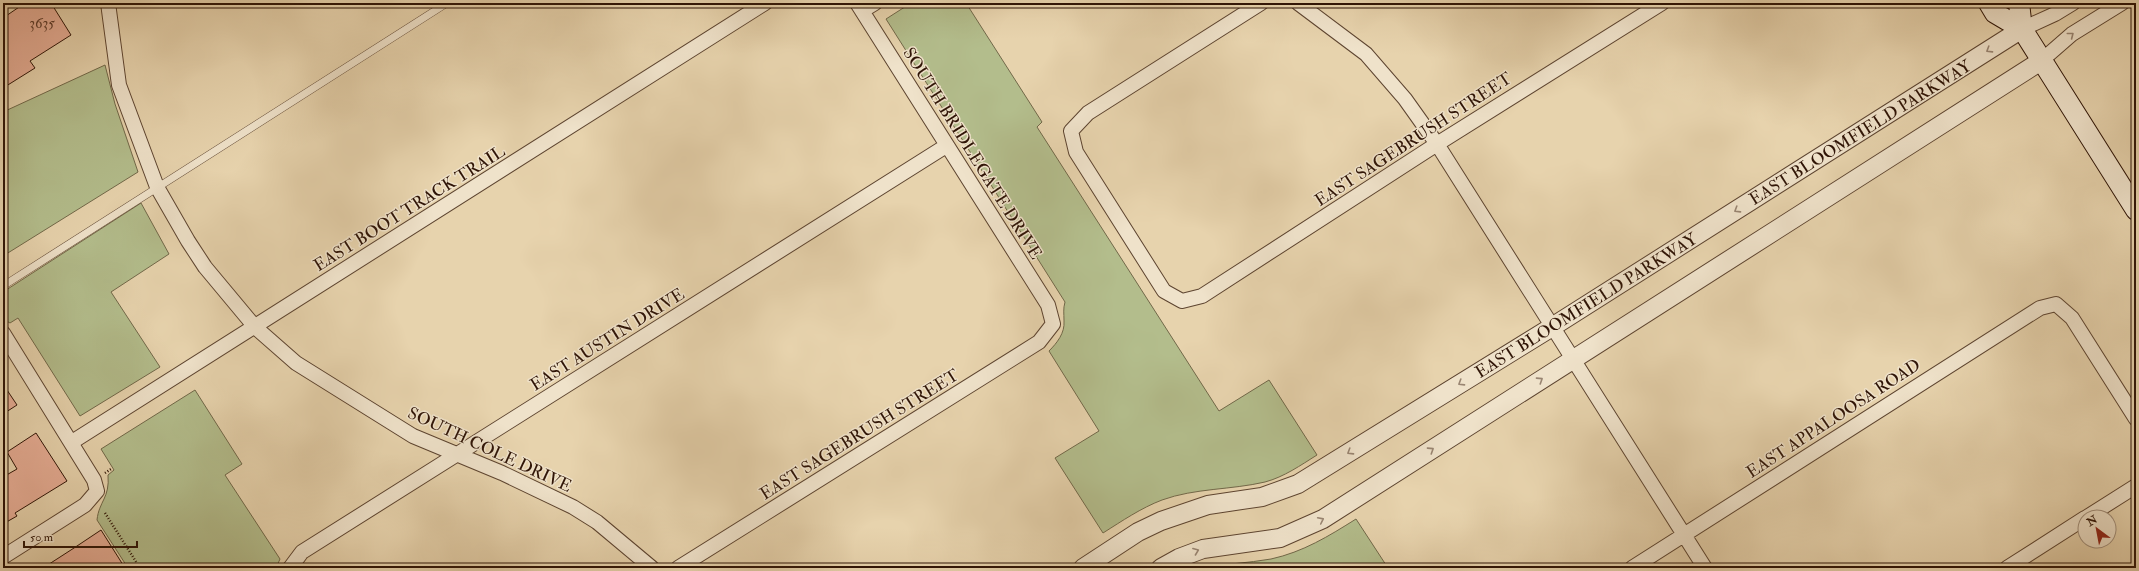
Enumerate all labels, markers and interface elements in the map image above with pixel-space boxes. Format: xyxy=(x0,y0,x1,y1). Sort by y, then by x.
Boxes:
house number: 3635 xyxy=(29,14,55,33)
one-way arrow xyxy=(2067,33,2074,40)
street label: SOUTH BRIDLEGATE DRIVE xyxy=(899,43,1047,263)
one-way arrow xyxy=(1986,45,1993,53)
street label: EAST BLOOMFIELD PARKWAY xyxy=(1745,55,1975,210)
street label: EAST SAGEBRUSH STREET xyxy=(1311,68,1516,211)
street label: EAST BOOT TRACK TRAIL xyxy=(310,140,509,276)
one-way arrow xyxy=(1734,205,1741,212)
street label: EAST BLOOMFIELD PARKWAY xyxy=(1471,228,1701,383)
street label: EAST AUSTIN DRIVE xyxy=(526,283,688,395)
street label: EAST APPALOOSA ROAD xyxy=(1742,354,1924,483)
street label: EAST SAGEBRUSH STREET xyxy=(756,364,963,504)
one-way arrow xyxy=(1536,377,1543,385)
one-way arrow xyxy=(1458,378,1465,386)
street label: SOUTH COLE DRIVE xyxy=(404,402,575,497)
one-way arrow xyxy=(1347,447,1354,454)
one-way arrow xyxy=(1427,447,1434,455)
north arrow xyxy=(2077,509,2117,549)
text: N xyxy=(2083,512,2101,530)
one-way arrow xyxy=(1317,517,1324,525)
scale bar xyxy=(24,523,137,549)
text: 50 m xyxy=(30,530,54,545)
one-way arrow xyxy=(1193,548,1200,556)

